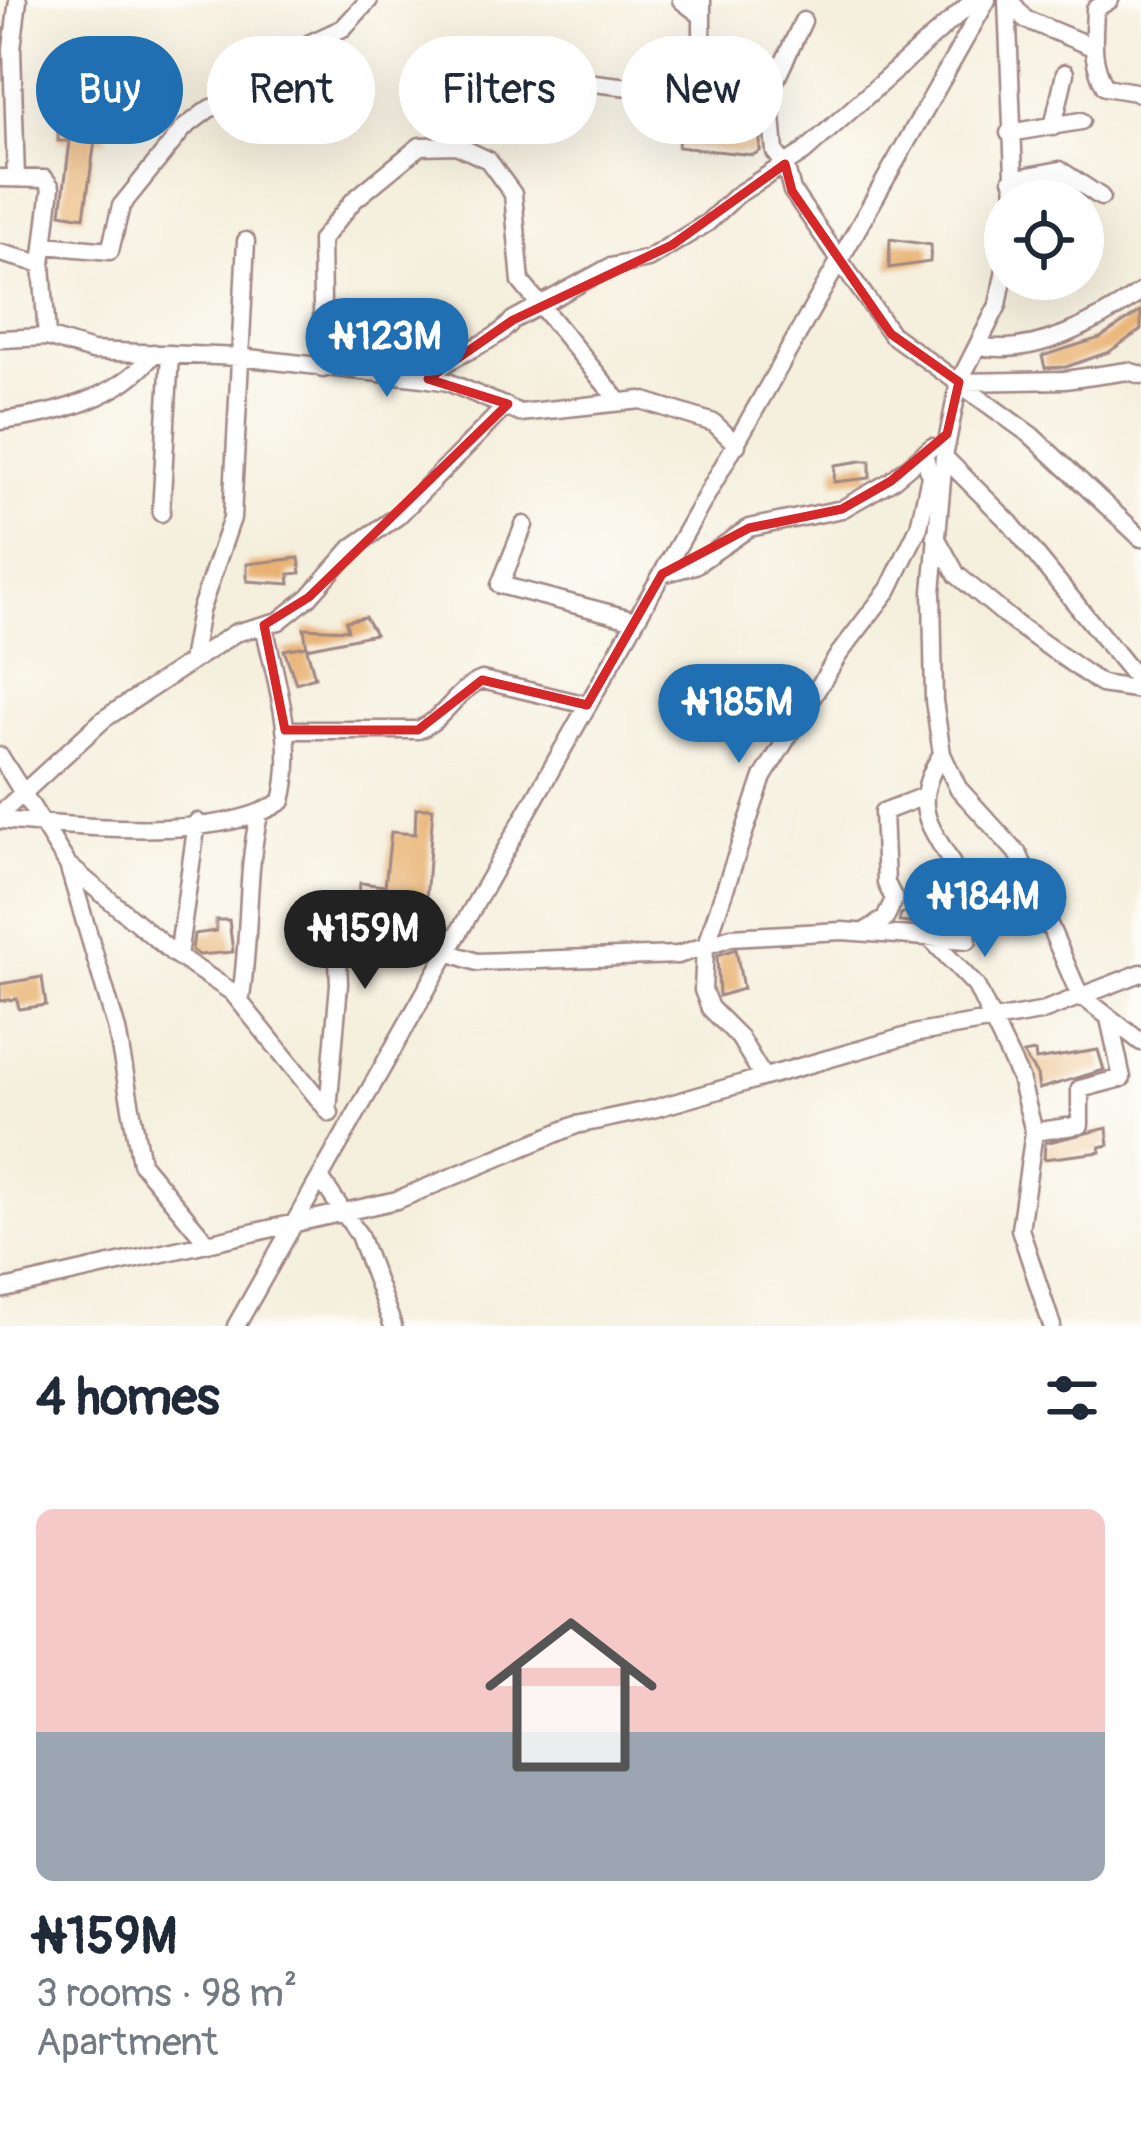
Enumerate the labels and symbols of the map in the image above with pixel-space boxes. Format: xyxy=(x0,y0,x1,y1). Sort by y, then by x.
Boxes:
pin: ₦123M xyxy=(303,298,471,400)
pin: ₦185M xyxy=(655,664,823,766)
pin: ₦184M xyxy=(901,858,1069,960)
pin: ₦159M xyxy=(281,890,449,992)

